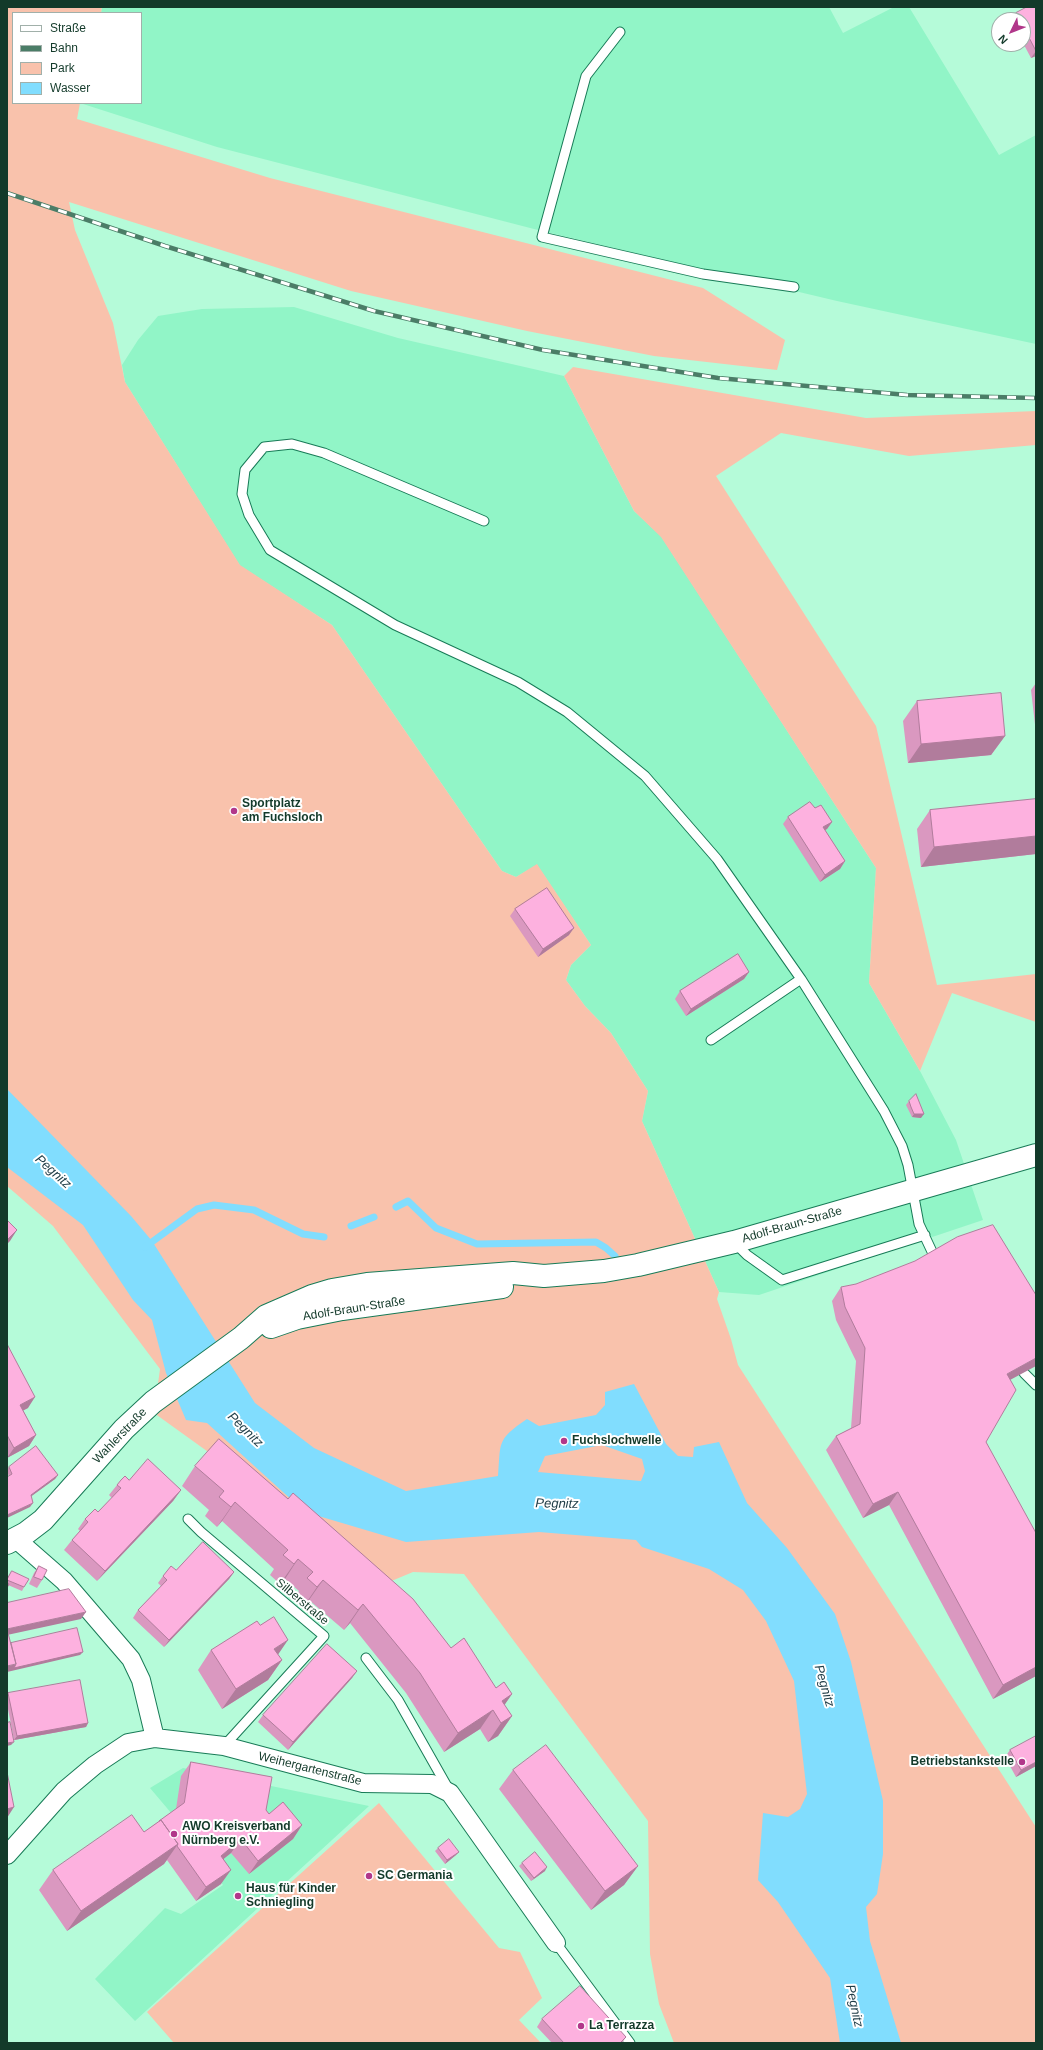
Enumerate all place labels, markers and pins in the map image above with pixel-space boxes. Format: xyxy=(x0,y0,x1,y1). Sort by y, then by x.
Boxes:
place label: Sportplatz am Fuchsloch xyxy=(242,797,323,825)
marker: Sportplatz am Fuchsloch xyxy=(229,806,239,816)
place label: Fuchslochwelle xyxy=(572,1434,661,1448)
marker: Fuchslochwelle xyxy=(559,1436,569,1446)
place label: Betriebstankstelle xyxy=(911,1755,1014,1769)
marker: Betriebstankstelle xyxy=(1017,1757,1027,1767)
place label: AWO Kreisverband Nürnberg e.V. xyxy=(182,1820,291,1848)
marker: AWO Kreisverband Nürnberg e.V. xyxy=(169,1829,179,1839)
place label: SC Germania xyxy=(377,1869,452,1883)
marker: SC Germania xyxy=(364,1871,374,1881)
place label: Haus für Kinder Schniegling xyxy=(246,1882,336,1910)
marker: Haus für Kinder Schniegling xyxy=(233,1891,243,1901)
place label: La Terrazza xyxy=(589,2019,654,2033)
marker: La Terrazza xyxy=(576,2021,586,2031)

